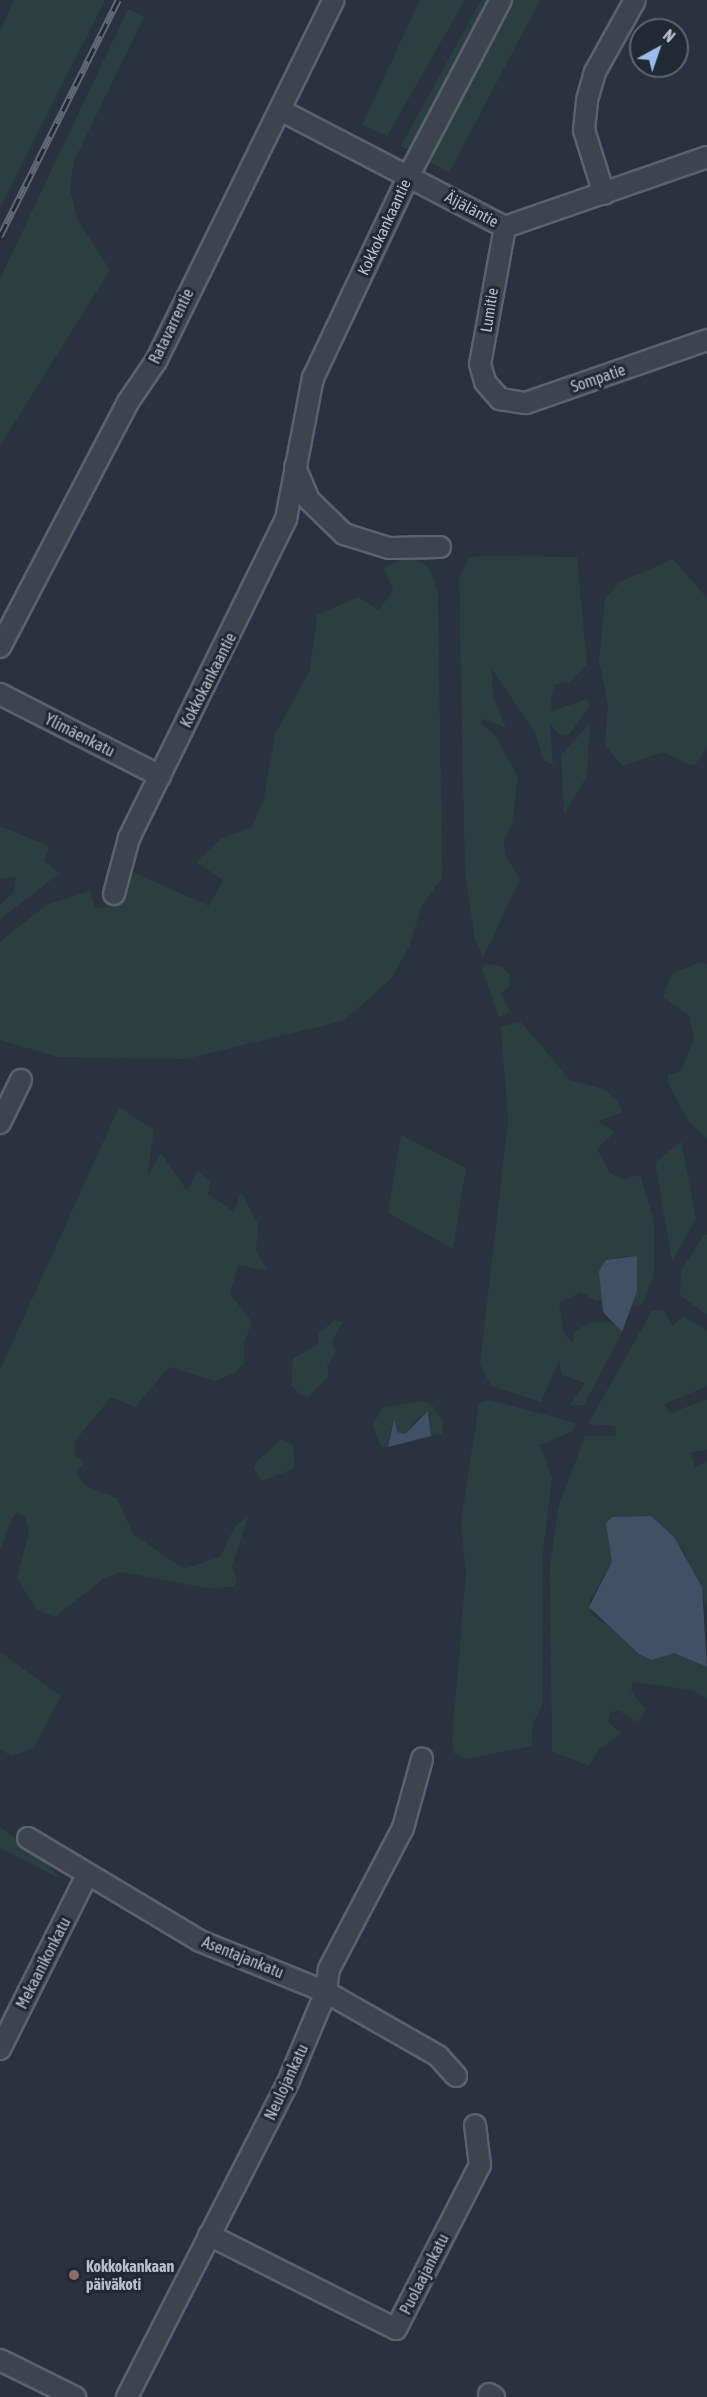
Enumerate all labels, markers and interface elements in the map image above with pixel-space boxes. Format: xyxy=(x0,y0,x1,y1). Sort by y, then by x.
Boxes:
north arrow xyxy=(629,18,689,78)
text: N xyxy=(660,26,679,46)
street label: Kokkokankaantie xyxy=(353,176,415,278)
street label: Äijäläntie xyxy=(442,187,502,231)
street label: Ratavarrentie xyxy=(145,285,197,367)
street label: Lumitie xyxy=(476,286,502,334)
street label: Sompatie xyxy=(568,360,628,396)
street label: Kokkokankaantie xyxy=(176,629,240,731)
street label: Ylimäenkatu xyxy=(42,709,118,761)
street label: Mekaanikonkatu xyxy=(12,1914,74,2012)
street label: Asentajankatu xyxy=(199,1932,287,1982)
street label: Neulojankatu xyxy=(260,2041,312,2123)
street label: Puolaajankatu xyxy=(395,2230,453,2318)
place label: Kokkokankaan päiväkoti xyxy=(86,2256,174,2294)
marker: Kokkokankaan päiväkoti xyxy=(67,2268,81,2282)

